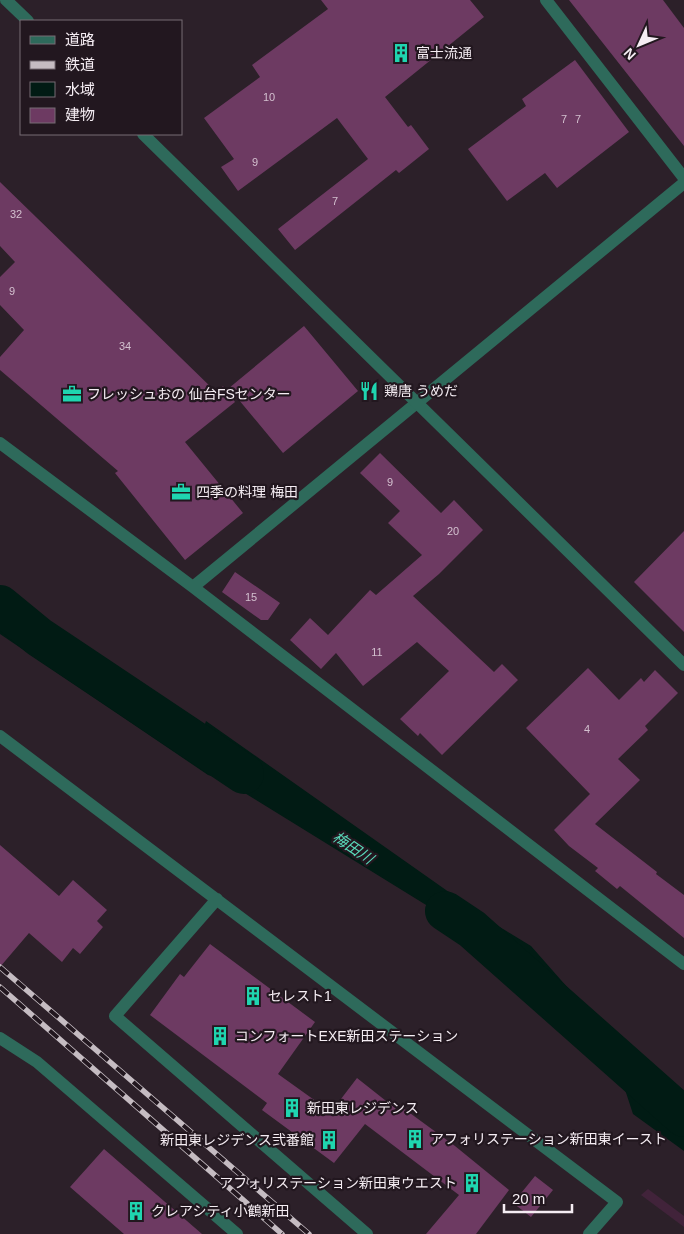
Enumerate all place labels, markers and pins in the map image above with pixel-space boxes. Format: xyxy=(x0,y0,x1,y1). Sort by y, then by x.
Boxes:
building icon: 富士流通 xyxy=(390,42,412,64)
place label: 富士流通 xyxy=(416,45,472,61)
restaurant icon: 鶏唐 うめだ xyxy=(358,380,380,402)
office icon: フレッシュおの 仙台FSセンター xyxy=(61,383,83,405)
place label: 鶏唐 うめだ xyxy=(384,383,458,399)
place label: フレッシュおの 仙台FSセンター xyxy=(87,386,291,402)
office icon: 四季の料理 梅田 xyxy=(170,481,192,503)
place label: 四季の料理 梅田 xyxy=(196,484,298,500)
building icon: セレスト1 xyxy=(242,985,264,1007)
place label: セレスト1 xyxy=(268,988,332,1004)
building icon: コンフォートEXE新田ステーション xyxy=(209,1025,231,1047)
place label: コンフォートEXE新田ステーション xyxy=(235,1028,458,1044)
building icon: 新田東レジデンス xyxy=(281,1097,303,1119)
place label: 新田東レジデンス xyxy=(307,1100,419,1116)
building icon: アフォリステーション新田東イースト xyxy=(404,1128,426,1150)
building icon: 新田東レジデンス弐番館 xyxy=(318,1129,340,1151)
place label: アフォリステーション新田東イースト xyxy=(430,1131,667,1147)
place label: 新田東レジデンス弐番館 xyxy=(160,1132,314,1148)
building icon: アフォリステーション新田東ウエスト xyxy=(461,1172,483,1194)
place label: アフォリステーション新田東ウエスト xyxy=(219,1175,457,1191)
building icon: クレアシティ小鶴新田 xyxy=(125,1200,147,1222)
place label: クレアシティ小鶴新田 xyxy=(151,1203,290,1219)

